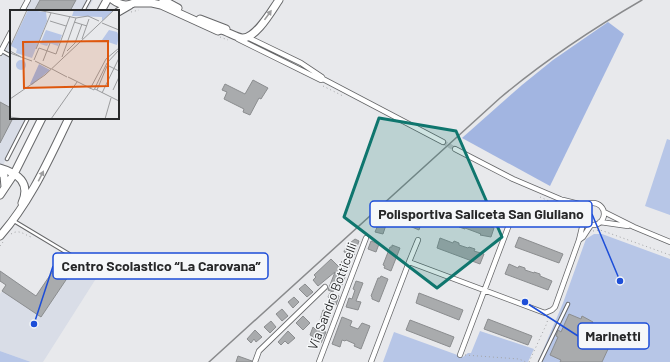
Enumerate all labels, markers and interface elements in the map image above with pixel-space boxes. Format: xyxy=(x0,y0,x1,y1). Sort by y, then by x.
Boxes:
inset map xyxy=(10,10,119,119)
one-way arrow xyxy=(264,10,272,20)
one-way arrow xyxy=(37,170,44,181)
callout: Polisportiva Saliceta San Giuliano xyxy=(370,201,592,227)
text: Polisportiva Saliceta San Giuliano xyxy=(378,205,584,222)
street label: Via Sandro Botticelli xyxy=(304,240,360,352)
callout: Centro Scolastico “La Carovana” xyxy=(53,253,268,279)
text: Centro Scolastico “La Carovana” xyxy=(61,257,262,274)
callout: Marinetti xyxy=(578,323,649,349)
text: Marinetti xyxy=(585,327,641,344)

